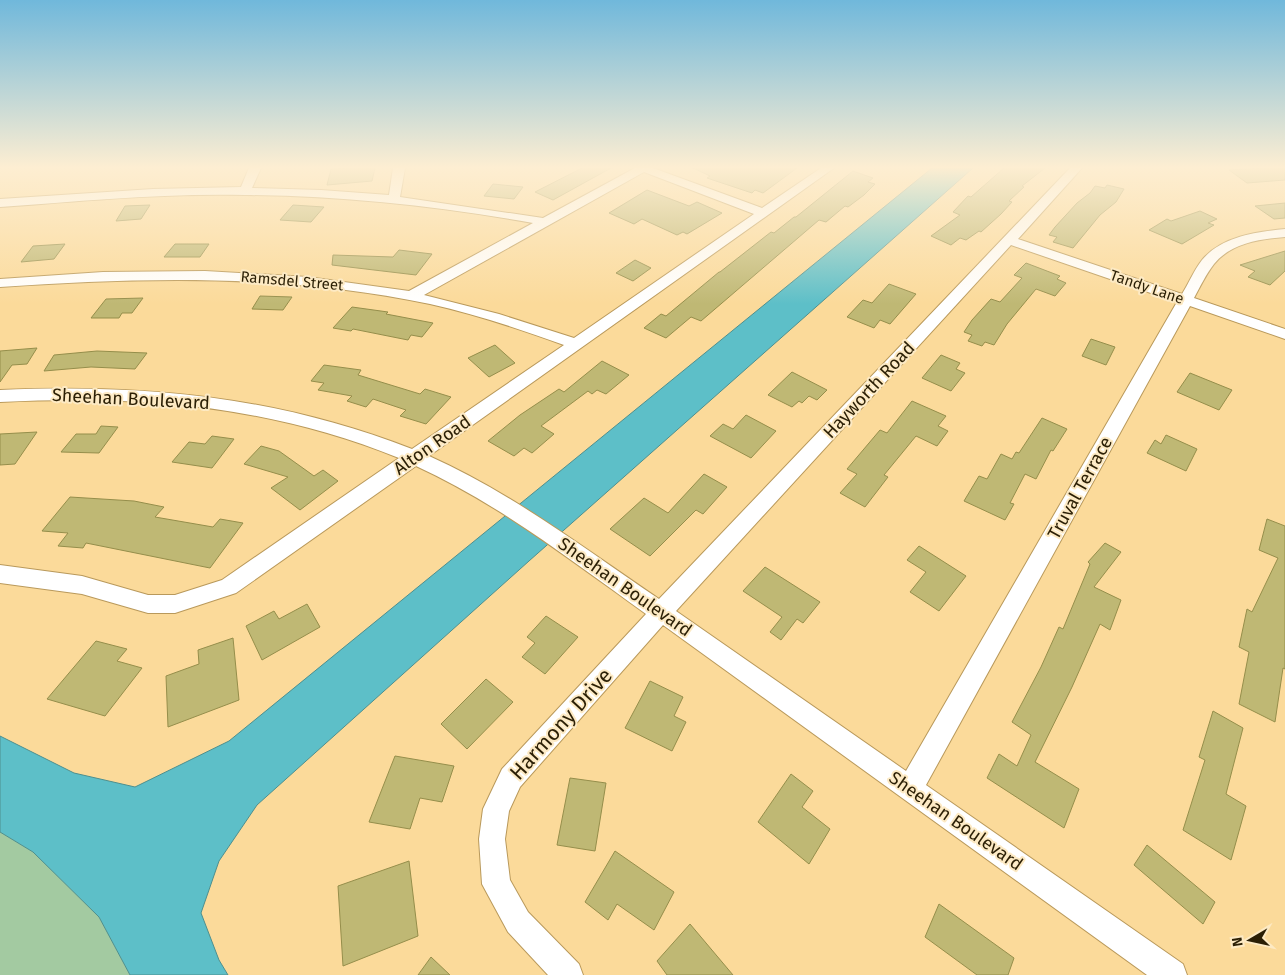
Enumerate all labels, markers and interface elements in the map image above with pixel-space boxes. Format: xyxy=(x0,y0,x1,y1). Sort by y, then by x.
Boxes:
street label: Tandy Lane xyxy=(1108,266,1186,308)
street label: Ramsdel Street xyxy=(240,268,345,295)
street label: Hayworth Road xyxy=(819,337,919,443)
street label: Sheehan Boulevard xyxy=(52,384,210,414)
street label: Alton Road xyxy=(389,410,475,480)
street label: Truval Terrace xyxy=(1043,433,1117,543)
street label: Sheehan Boulevard xyxy=(554,533,696,641)
street label: Harmony Drive xyxy=(504,663,618,785)
street label: Sheehan Boulevard xyxy=(885,767,1027,875)
north arrow xyxy=(1225,915,1275,965)
text: N xyxy=(1229,936,1247,948)

